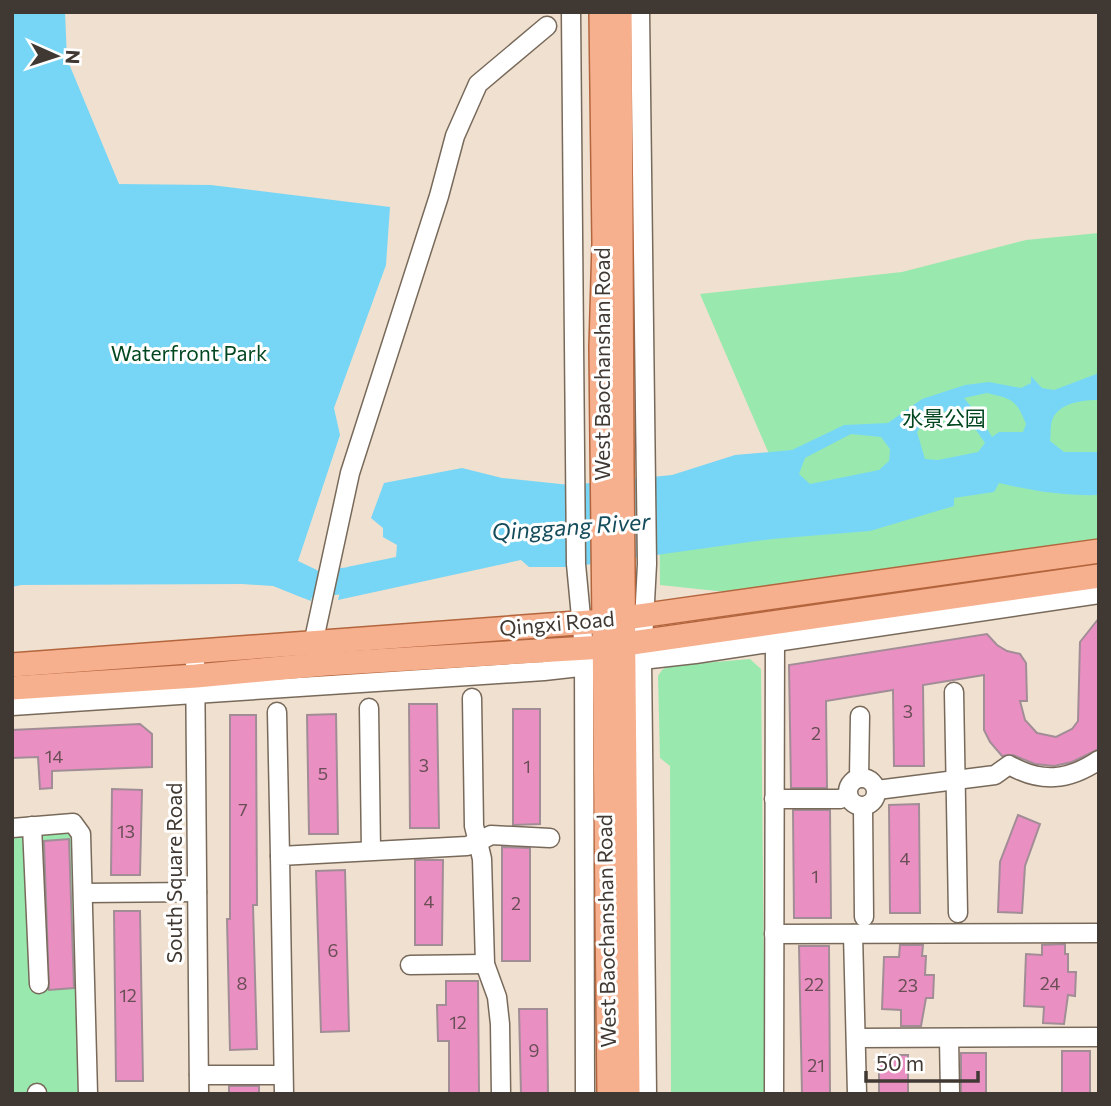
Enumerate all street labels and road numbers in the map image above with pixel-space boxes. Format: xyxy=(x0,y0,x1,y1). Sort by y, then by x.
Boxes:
street label: West Baochanshan Road xyxy=(589,247,614,481)
street label: Qingxi Road xyxy=(498,605,616,640)
street label: South Square Road xyxy=(161,783,186,963)
street label: West Baochanshan Road xyxy=(591,814,620,1048)

